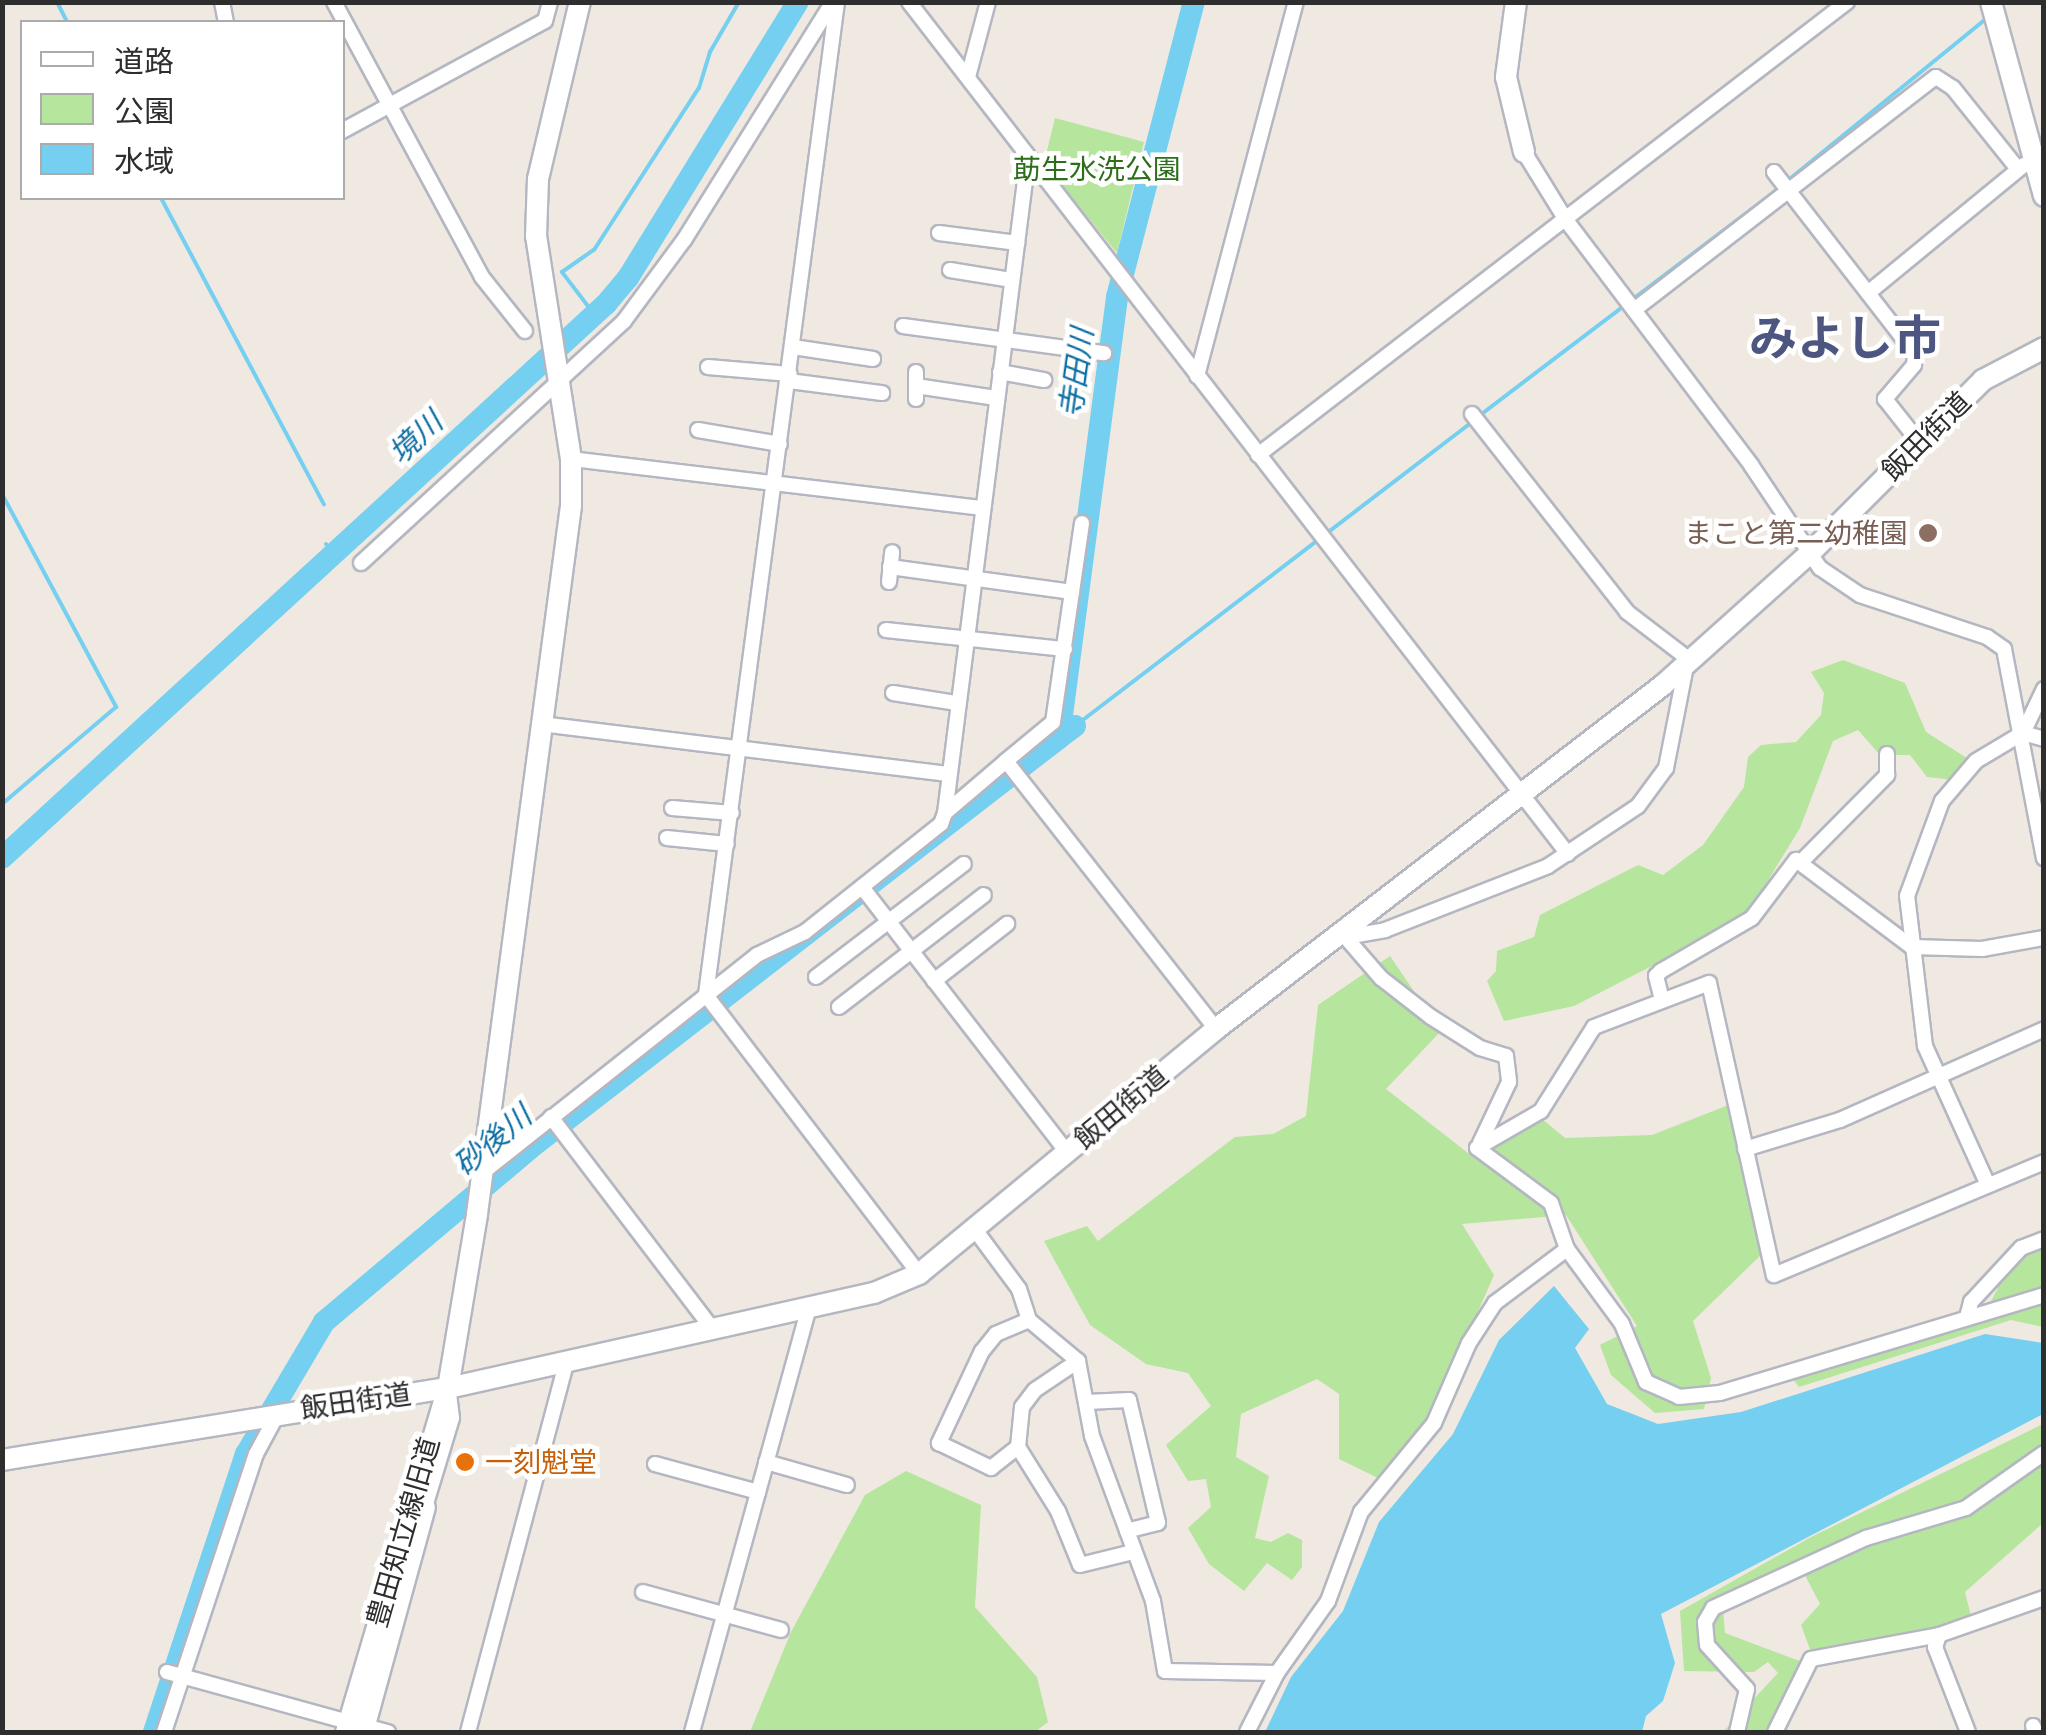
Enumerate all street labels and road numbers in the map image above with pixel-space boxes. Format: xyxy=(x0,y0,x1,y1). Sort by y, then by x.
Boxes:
street label: 飯田街道 xyxy=(1875,385,1977,487)
street label: 飯田街道 xyxy=(1067,1058,1175,1156)
street label: 飯田街道 xyxy=(298,1377,414,1425)
street label: 豊田知立線旧道 xyxy=(360,1433,446,1631)

